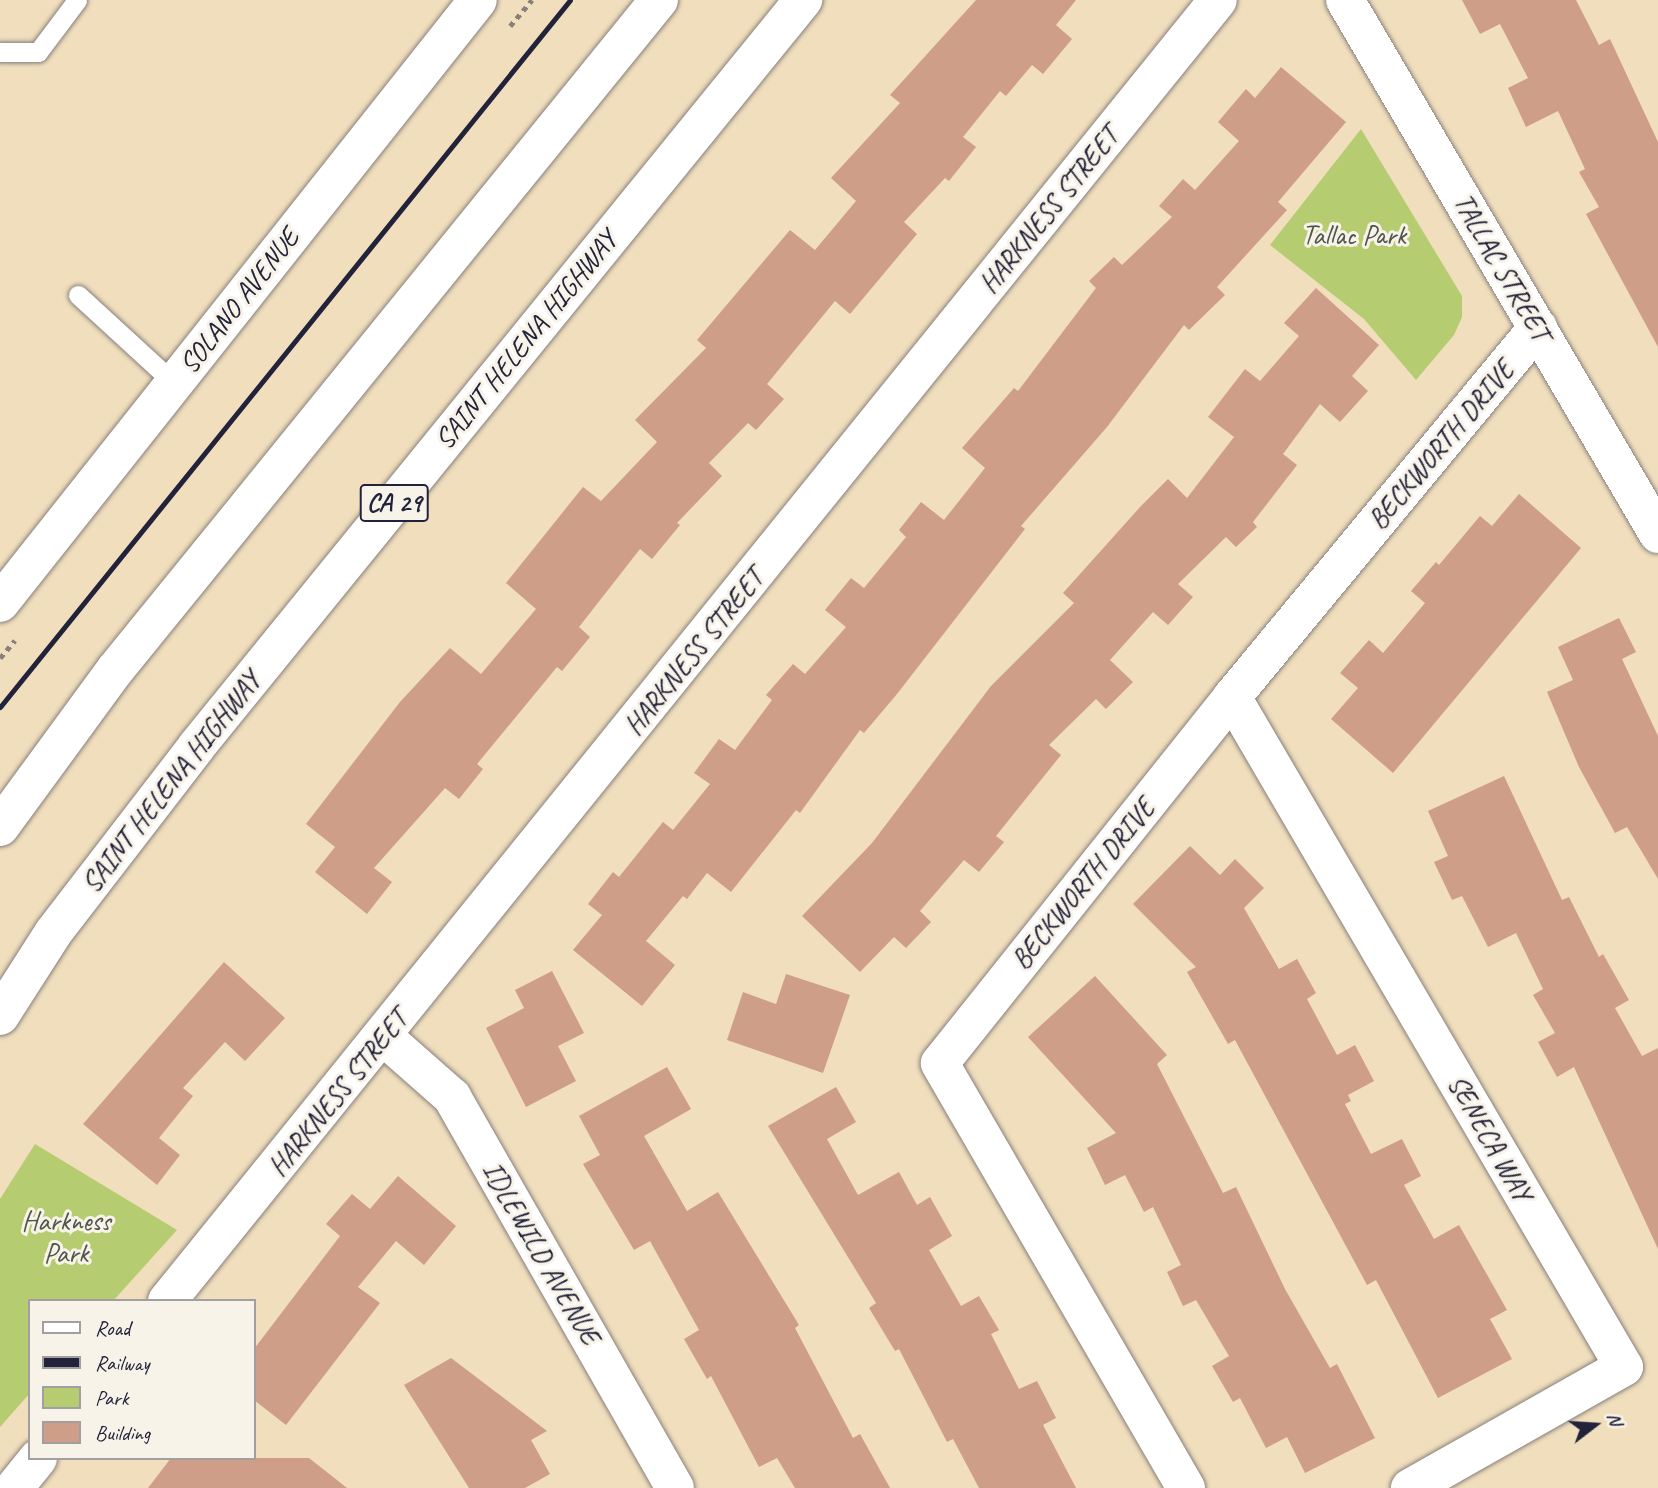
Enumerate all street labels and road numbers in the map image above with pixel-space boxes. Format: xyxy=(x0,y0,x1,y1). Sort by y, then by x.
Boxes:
street label: HARKNESS STREET xyxy=(972,120,1126,300)
street label: TALLAC STREET xyxy=(1447,188,1557,346)
street label: SOLANO AVENUE xyxy=(172,222,306,380)
street label: SAINT HELENA HIGHWAY xyxy=(428,224,624,456)
street label: BECKWORTH DRIVE xyxy=(1361,354,1521,536)
road number: CA 29 xyxy=(359,481,429,526)
street label: HARKNESS STREET xyxy=(617,562,771,742)
street label: SAINT HELENA HIGHWAY xyxy=(74,665,268,899)
street label: BECKWORTH DRIVE xyxy=(1004,792,1162,976)
street label: HARKNESS STREET xyxy=(261,1003,415,1183)
street label: SENECA WAY xyxy=(1441,1069,1539,1207)
street label: IDLEWILD AVENUE xyxy=(475,1156,607,1350)

